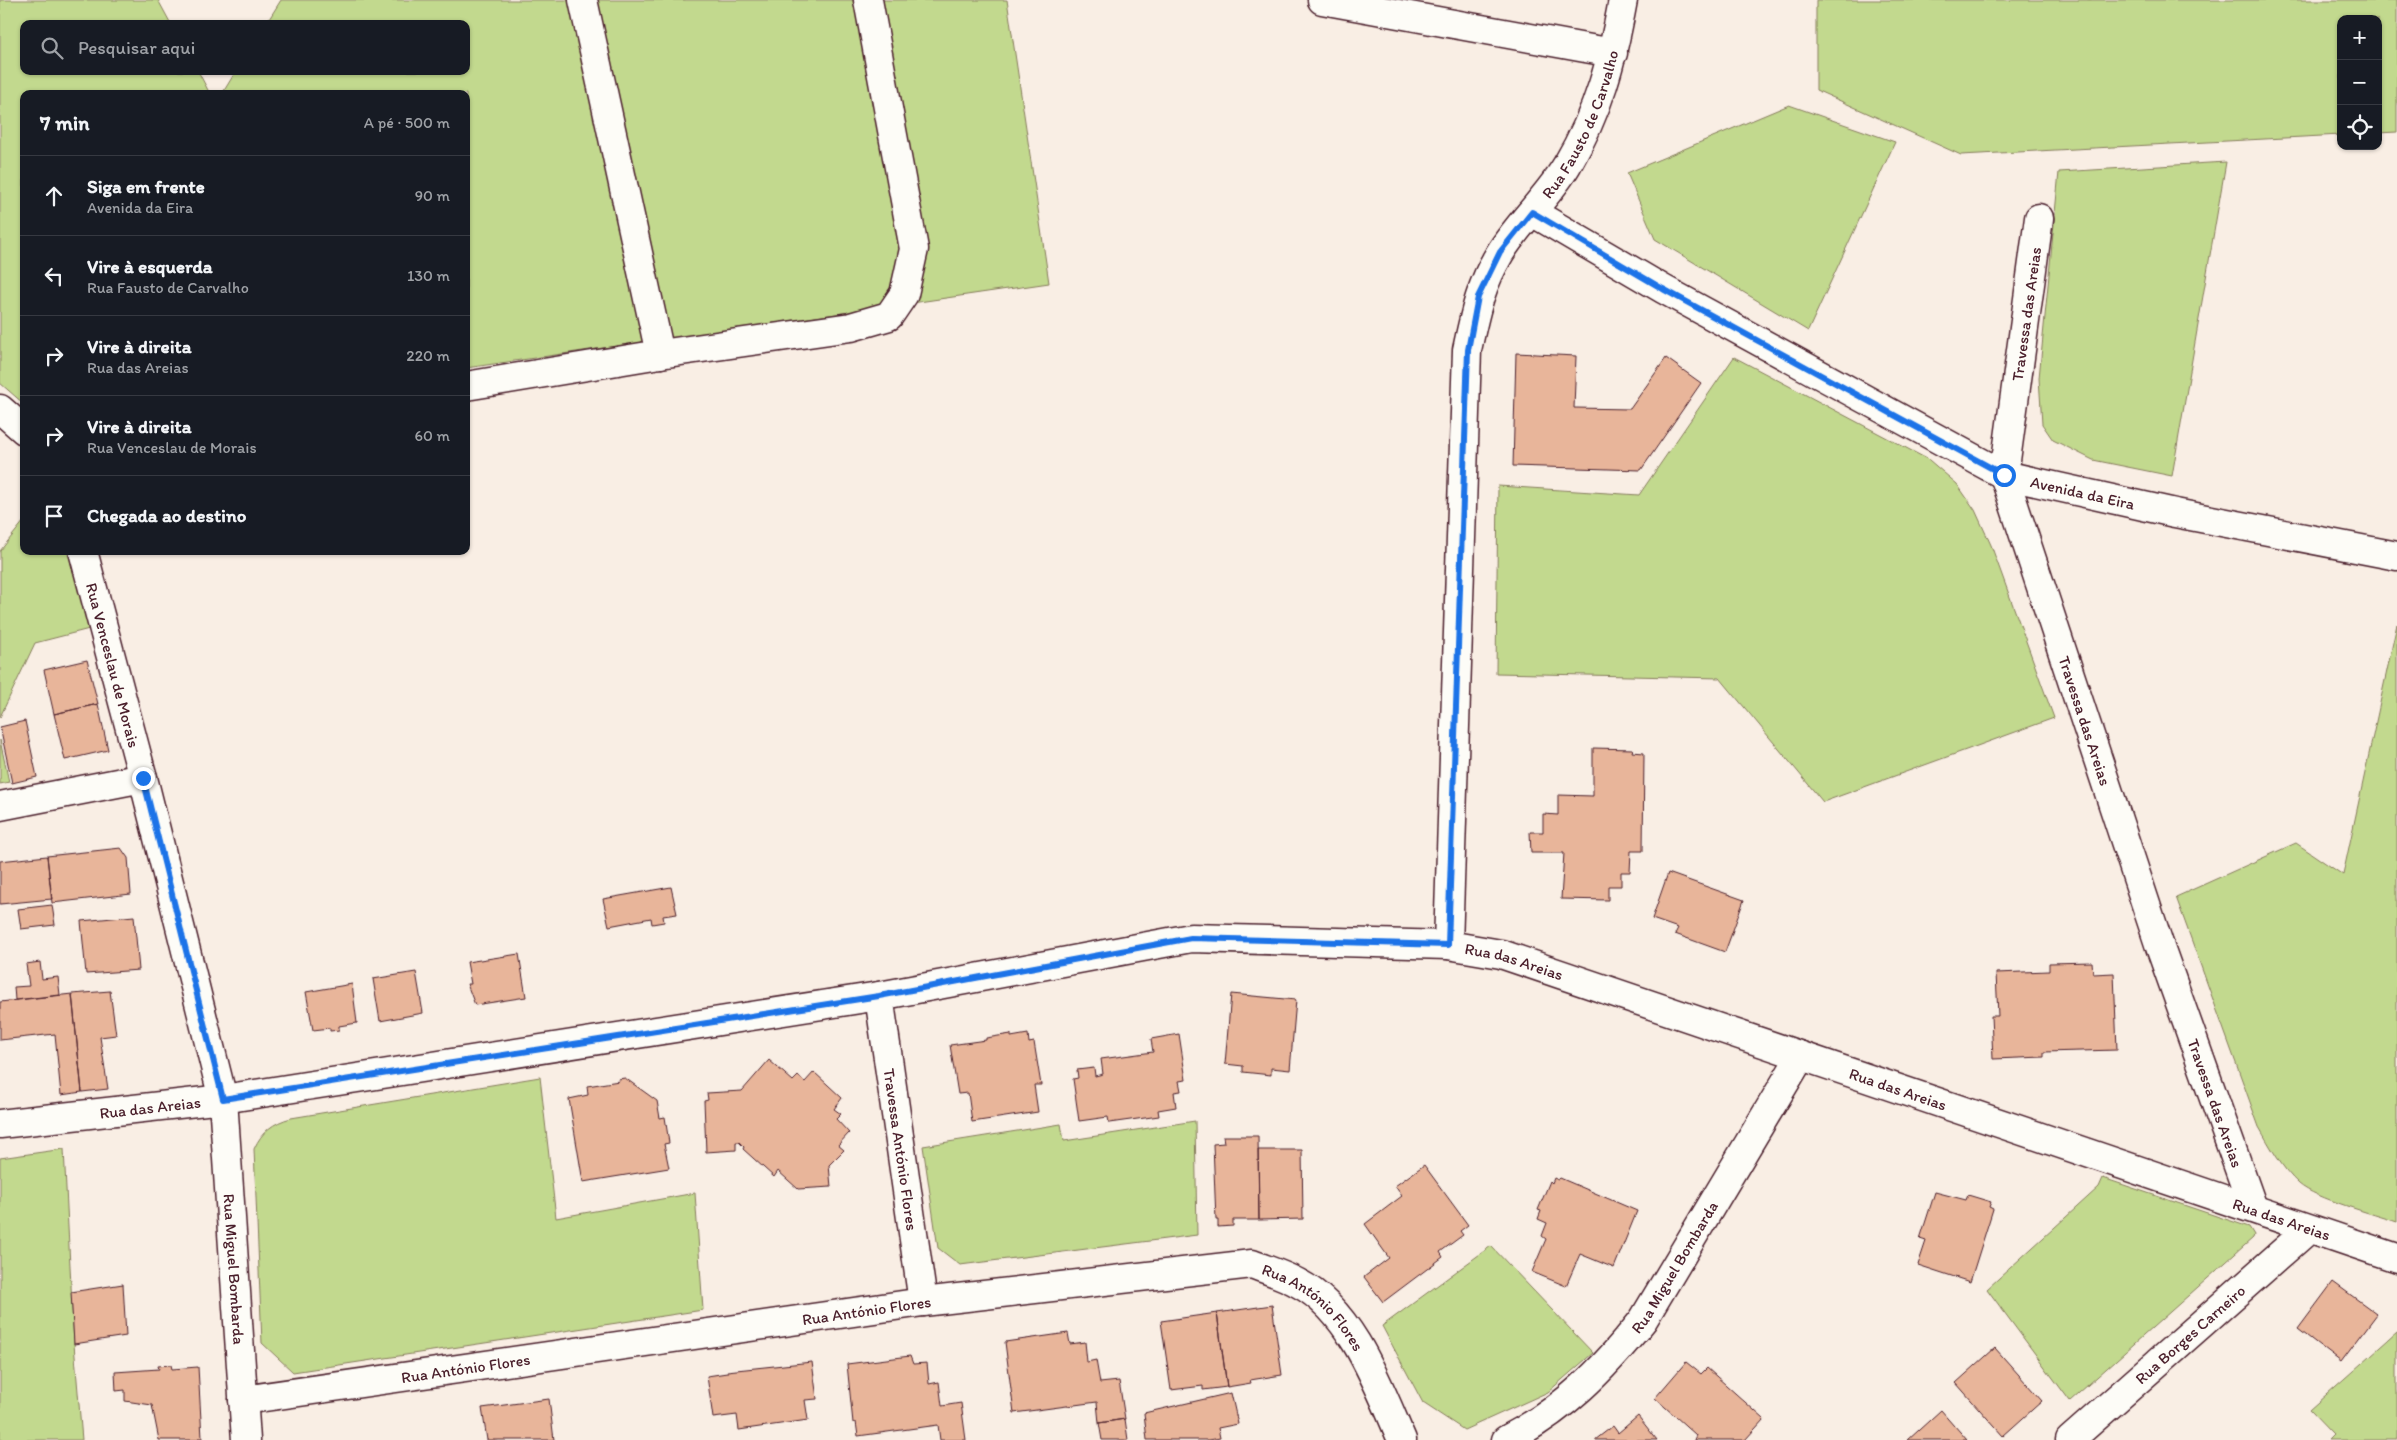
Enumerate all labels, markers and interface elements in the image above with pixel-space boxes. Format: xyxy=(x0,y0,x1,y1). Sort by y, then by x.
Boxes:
map controls xyxy=(2337,15,2382,150)
button: + xyxy=(2337,15,2382,60)
search box xyxy=(20,20,470,75)
icon: search xyxy=(38,34,66,62)
text: Pesquisar aqui xyxy=(78,36,195,59)
street label: Rua Fausto de Carvalho xyxy=(1538,48,1622,202)
button: − xyxy=(2337,60,2382,105)
button: locate xyxy=(2337,105,2382,150)
text: 7 min xyxy=(40,110,89,135)
text: A pé · 500 m xyxy=(364,113,450,132)
text: Siga em frente xyxy=(87,175,205,198)
icon: ahead xyxy=(40,182,68,210)
text: 90 m xyxy=(415,186,450,205)
text: Avenida da Eira xyxy=(87,198,193,217)
street label: Travessa das Areias xyxy=(2008,246,2045,382)
text: Vire à esquerda xyxy=(87,255,213,278)
icon: left xyxy=(40,262,68,290)
text: 130 m xyxy=(407,266,450,285)
text: Rua Fausto de Carvalho xyxy=(87,278,249,297)
text: Vire à direita xyxy=(87,335,192,358)
icon: right xyxy=(40,342,68,370)
text: 220 m xyxy=(406,346,450,365)
text: Rua das Areias xyxy=(87,358,189,377)
text: Vire à direita xyxy=(87,415,192,438)
icon: right xyxy=(40,422,68,450)
text: 60 m xyxy=(415,426,450,445)
text: Rua Venceslau de Morais xyxy=(87,438,257,457)
route start xyxy=(1993,464,2016,487)
street label: Avenida da Eira xyxy=(2029,472,2137,514)
icon: arrive xyxy=(40,502,68,530)
text: Chegada ao destino xyxy=(87,504,246,527)
street label: Rua Venceslau de Morais xyxy=(82,581,144,750)
street label: Travessa das Areias xyxy=(2054,654,2115,788)
route end xyxy=(132,767,155,790)
street label: Rua das Areias xyxy=(1463,939,1566,984)
street label: Travessa das Areias xyxy=(2183,1036,2247,1170)
street label: Rua das Areias xyxy=(1847,1064,1949,1115)
street label: Travessa António Flores xyxy=(880,1067,922,1232)
street label: Rua das Areias xyxy=(99,1093,202,1123)
street label: Rua Miguel Bombarda xyxy=(219,1193,249,1345)
street label: Rua das Areias xyxy=(2230,1194,2333,1245)
street label: Rua Miguel Bombarda xyxy=(1627,1198,1722,1337)
street label: Rua António Flores xyxy=(1259,1260,1368,1354)
street label: Rua Borges Carneiro xyxy=(2131,1281,2249,1388)
street label: Rua António Flores xyxy=(801,1292,932,1329)
street label: Rua António Flores xyxy=(400,1350,532,1387)

